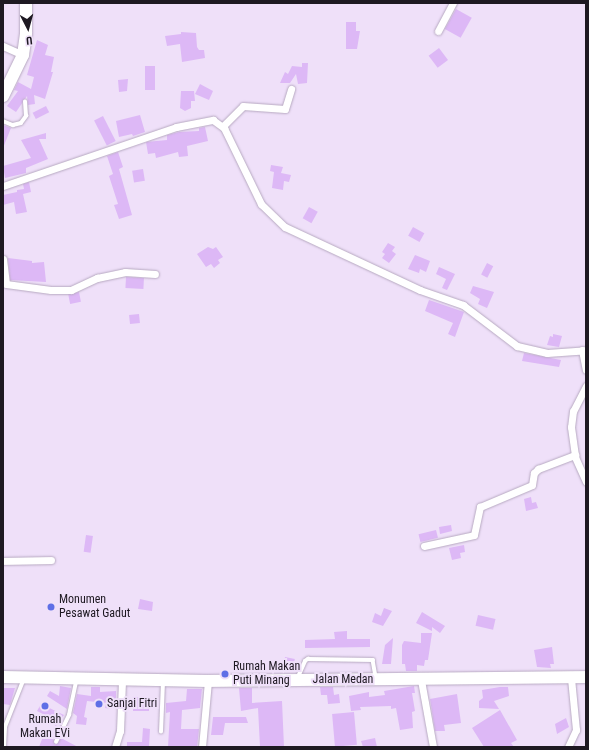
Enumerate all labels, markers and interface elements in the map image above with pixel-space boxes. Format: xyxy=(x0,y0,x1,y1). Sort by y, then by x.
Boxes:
north arrow xyxy=(8,8,48,48)
text: U xyxy=(26,34,33,47)
place label: Monumen Pesawat Gadut xyxy=(59,593,130,621)
marker: Monumen Pesawat Gadut xyxy=(46,602,56,612)
place label: Rumah Makan Puti Minang xyxy=(233,660,300,688)
marker: Rumah Makan Puti Minang xyxy=(220,669,230,679)
street label: Jalan Medan xyxy=(313,673,373,687)
place label: Sanjai Fitri xyxy=(107,697,157,711)
marker: Sanjai Fitri xyxy=(94,699,104,709)
marker: Rumah Makan EVi xyxy=(40,701,50,711)
place label: Rumah Makan EVi xyxy=(20,713,70,741)

